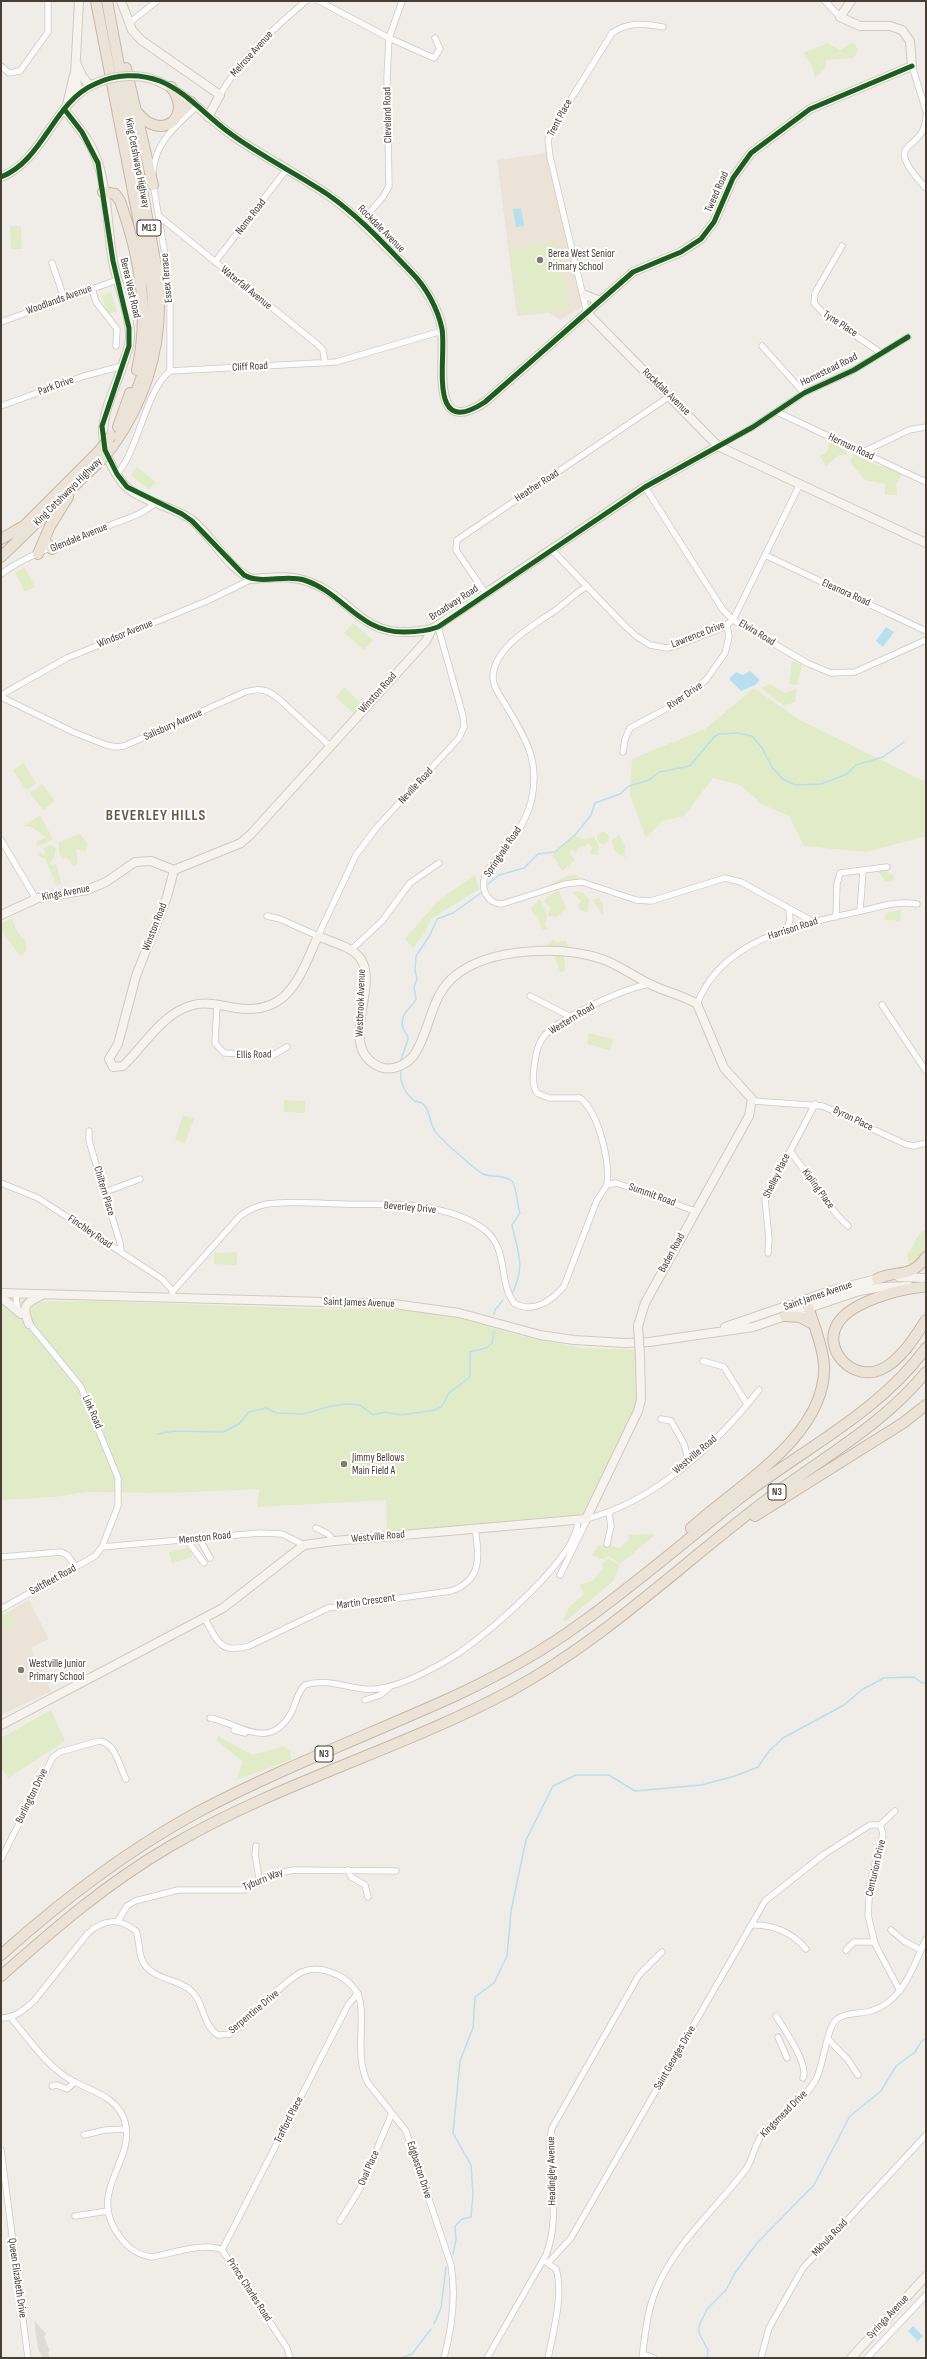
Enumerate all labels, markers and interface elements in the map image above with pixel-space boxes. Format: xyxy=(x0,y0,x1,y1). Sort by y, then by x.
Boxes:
street label: Melrose Avenue xyxy=(228,28,276,80)
street label: Cleveland Road xyxy=(381,87,395,143)
street label: Trent Place xyxy=(545,97,575,139)
street label: King Cetshwayo Highway xyxy=(122,117,152,209)
street label: Tweed Road xyxy=(702,169,732,215)
street label: Nome Road xyxy=(233,196,269,238)
street label: Rockdale Avenue xyxy=(354,202,408,256)
road number: M13 xyxy=(137,220,161,236)
place label: Berea West Senior Primary School xyxy=(548,247,615,273)
street label: Essex Terrace xyxy=(158,253,176,303)
marker: Berea West Senior Primary School xyxy=(535,255,545,265)
street label: Berea West Road xyxy=(117,257,143,319)
street label: Waterfall Avenue xyxy=(218,263,274,313)
street label: Woodlands Avenue xyxy=(24,282,94,318)
street label: Tyne Place xyxy=(820,308,860,340)
street label: Homestead Road xyxy=(798,350,860,390)
street label: Cliff Road xyxy=(232,359,268,375)
street label: Rockdale Avenue xyxy=(639,366,693,418)
street label: Park Drive xyxy=(36,373,76,399)
street label: Herman Road xyxy=(826,431,876,463)
street label: King Cetshwayo Highway xyxy=(31,455,105,529)
street label: Heather Road xyxy=(512,467,562,505)
street label: Glendale Avenue xyxy=(48,521,110,555)
street label: Eleanora Road xyxy=(820,576,872,610)
street label: Broadway Road xyxy=(427,582,481,624)
street label: Windsor Avenue xyxy=(95,617,155,651)
street label: Elvira Road xyxy=(736,617,778,649)
street label: Lawrence Drive xyxy=(669,619,727,651)
street label: Winston Road xyxy=(356,670,400,716)
street label: River Drive xyxy=(665,679,705,713)
street label: Salisbury Avenue xyxy=(142,706,204,744)
street label: Neville Road xyxy=(396,765,436,807)
district label: BEVERLEY HILLS xyxy=(106,807,206,825)
street label: Springvale Road xyxy=(481,824,525,880)
street label: Kings Avenue xyxy=(41,882,91,904)
street label: Winston Road xyxy=(140,901,170,953)
street label: Harrison Road xyxy=(766,915,820,943)
street label: Westbrook Avenue xyxy=(353,969,369,1037)
street label: Western Road xyxy=(547,1000,597,1038)
street label: Ellis Road xyxy=(236,1048,272,1062)
street label: Byron Place xyxy=(831,1104,875,1134)
street label: Shelley Place xyxy=(761,1152,793,1200)
street label: Chiltern Place xyxy=(90,1165,118,1217)
street label: Kipling Place xyxy=(799,1166,837,1212)
street label: Summit Road xyxy=(627,1180,677,1210)
street label: Beverley Drive xyxy=(383,1199,437,1217)
street label: Finchley Road xyxy=(65,1212,115,1252)
street label: Baden Road xyxy=(656,1231,688,1275)
street label: Saint James Avenue xyxy=(782,1278,854,1314)
street label: Saint James Avenue xyxy=(323,1295,395,1311)
street label: Link Road xyxy=(79,1393,105,1431)
street label: Westville Road xyxy=(670,1433,720,1477)
place label: Jimmy Bellows Main Field A xyxy=(352,1451,404,1477)
marker: Jimmy Bellows Main Field A xyxy=(339,1459,349,1469)
road number: N3 xyxy=(768,1484,786,1500)
street label: Westville Road xyxy=(351,1528,405,1546)
street label: Menston Road xyxy=(178,1529,232,1547)
street label: Saltfleet Road xyxy=(27,1562,79,1598)
street label: Martin Crescent xyxy=(336,1591,396,1613)
place label: Westville Junior Primary School xyxy=(29,1657,86,1683)
marker: Westville Junior Primary School xyxy=(16,1665,26,1675)
road number: N3 xyxy=(315,1746,333,1762)
street label: Burlington Drive xyxy=(13,1766,51,1826)
street label: Centurion Drive xyxy=(863,1838,889,1898)
street label: Tyburn Way xyxy=(241,1866,285,1894)
street label: Serpentine Drive xyxy=(226,1987,282,2037)
street label: Saint Georges Drive xyxy=(651,2024,699,2092)
street label: Kingsmead Drive xyxy=(758,2088,810,2140)
street label: Trafford Place xyxy=(272,2094,306,2146)
street label: Headingley Avenue xyxy=(545,2136,559,2206)
street label: Edgbaston Drive xyxy=(404,2140,434,2200)
street label: Oval Place xyxy=(355,2148,383,2188)
street label: Mkhula Road xyxy=(809,2217,851,2259)
street label: Queen Elizabeth Drive xyxy=(5,2237,29,2319)
street label: Prince Charles Road xyxy=(224,2256,274,2324)
street label: Syringa Avenue xyxy=(864,2292,912,2342)

